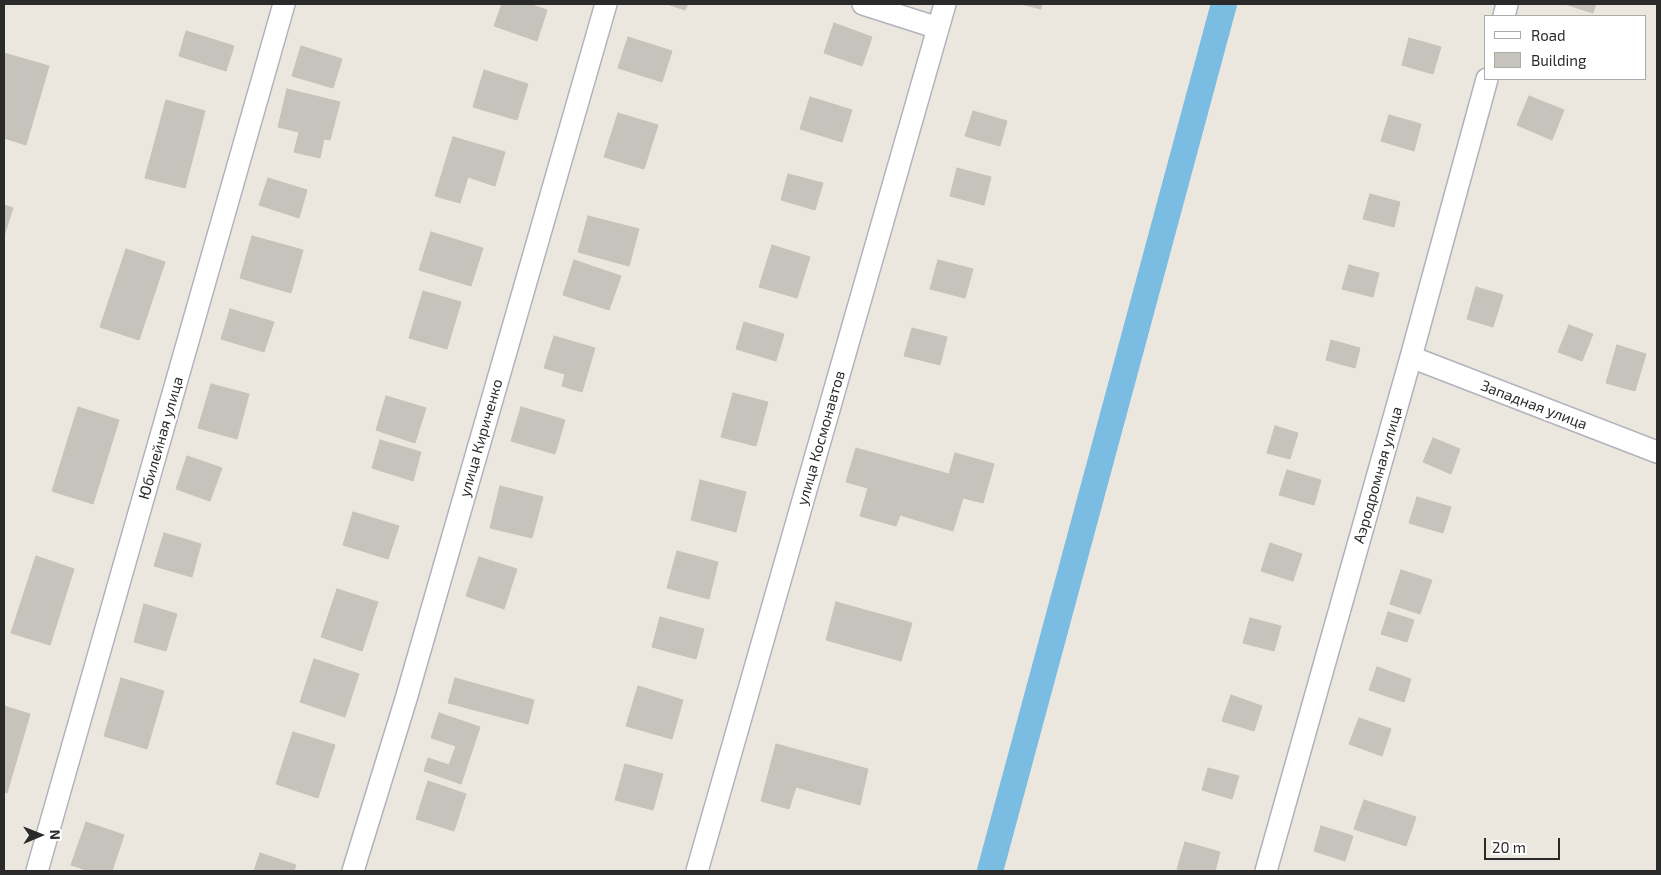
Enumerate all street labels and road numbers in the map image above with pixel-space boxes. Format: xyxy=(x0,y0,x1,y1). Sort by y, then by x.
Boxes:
street label: улица Космонавтов xyxy=(793,369,849,507)
street label: Юбилейная улица xyxy=(135,374,187,502)
street label: Западная улица xyxy=(1478,376,1590,434)
street label: улица Кириченко xyxy=(456,377,506,499)
street label: Аэродромная улица xyxy=(1350,404,1406,546)

